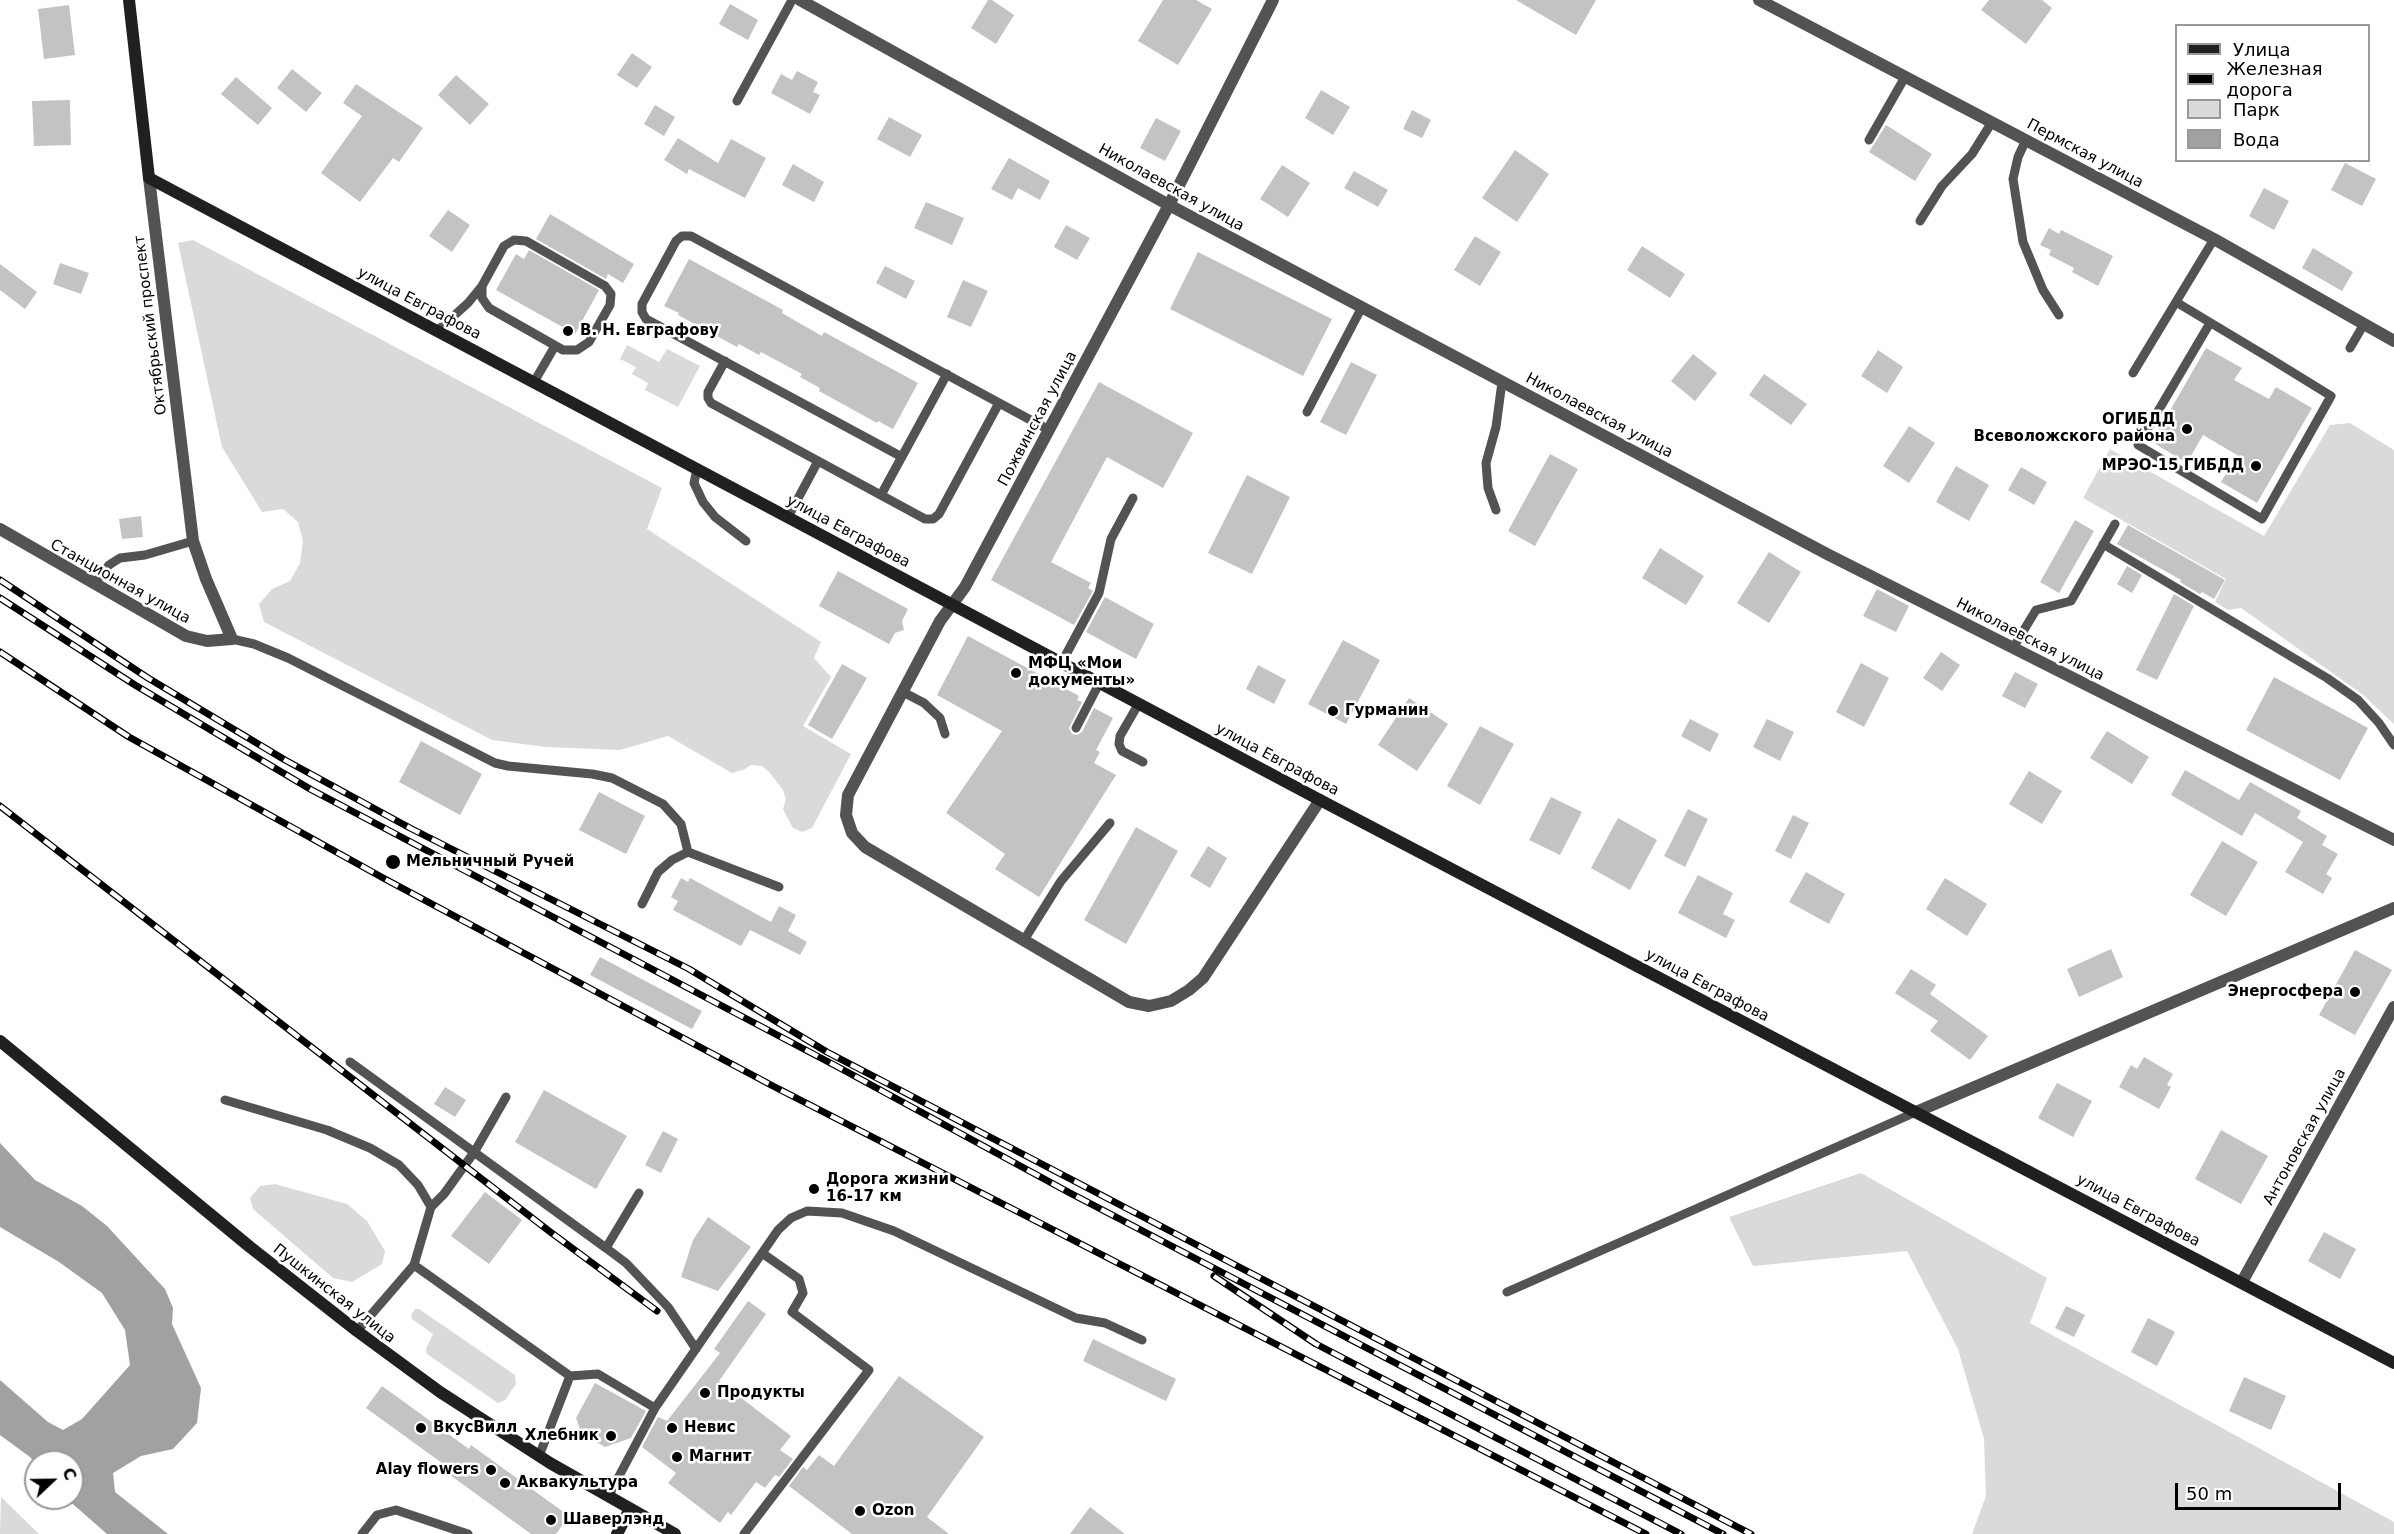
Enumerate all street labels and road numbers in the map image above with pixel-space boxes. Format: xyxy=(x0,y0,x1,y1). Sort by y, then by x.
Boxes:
street label: Пермская улица xyxy=(2024,116,2146,192)
street label: Николаевская улица xyxy=(1095,140,1247,236)
street label: Октябрьский проспект xyxy=(131,234,171,416)
street label: улица Евграфова xyxy=(354,264,484,344)
street label: Пожвинская улица xyxy=(995,348,1081,490)
street label: Николаевская улица xyxy=(1522,370,1676,462)
street label: улица Евграфова xyxy=(783,492,913,572)
street label: Станционная улица xyxy=(47,536,193,628)
street label: Николаевская улица xyxy=(1953,595,2107,685)
street label: улица Евграфова xyxy=(1212,720,1342,800)
street label: улица Евграфова xyxy=(1642,946,1772,1026)
street label: Антоновская улица xyxy=(2260,1065,2350,1209)
street label: улица Евграфова xyxy=(2073,1171,2203,1251)
street label: Пушкинская улица xyxy=(269,1241,399,1347)

